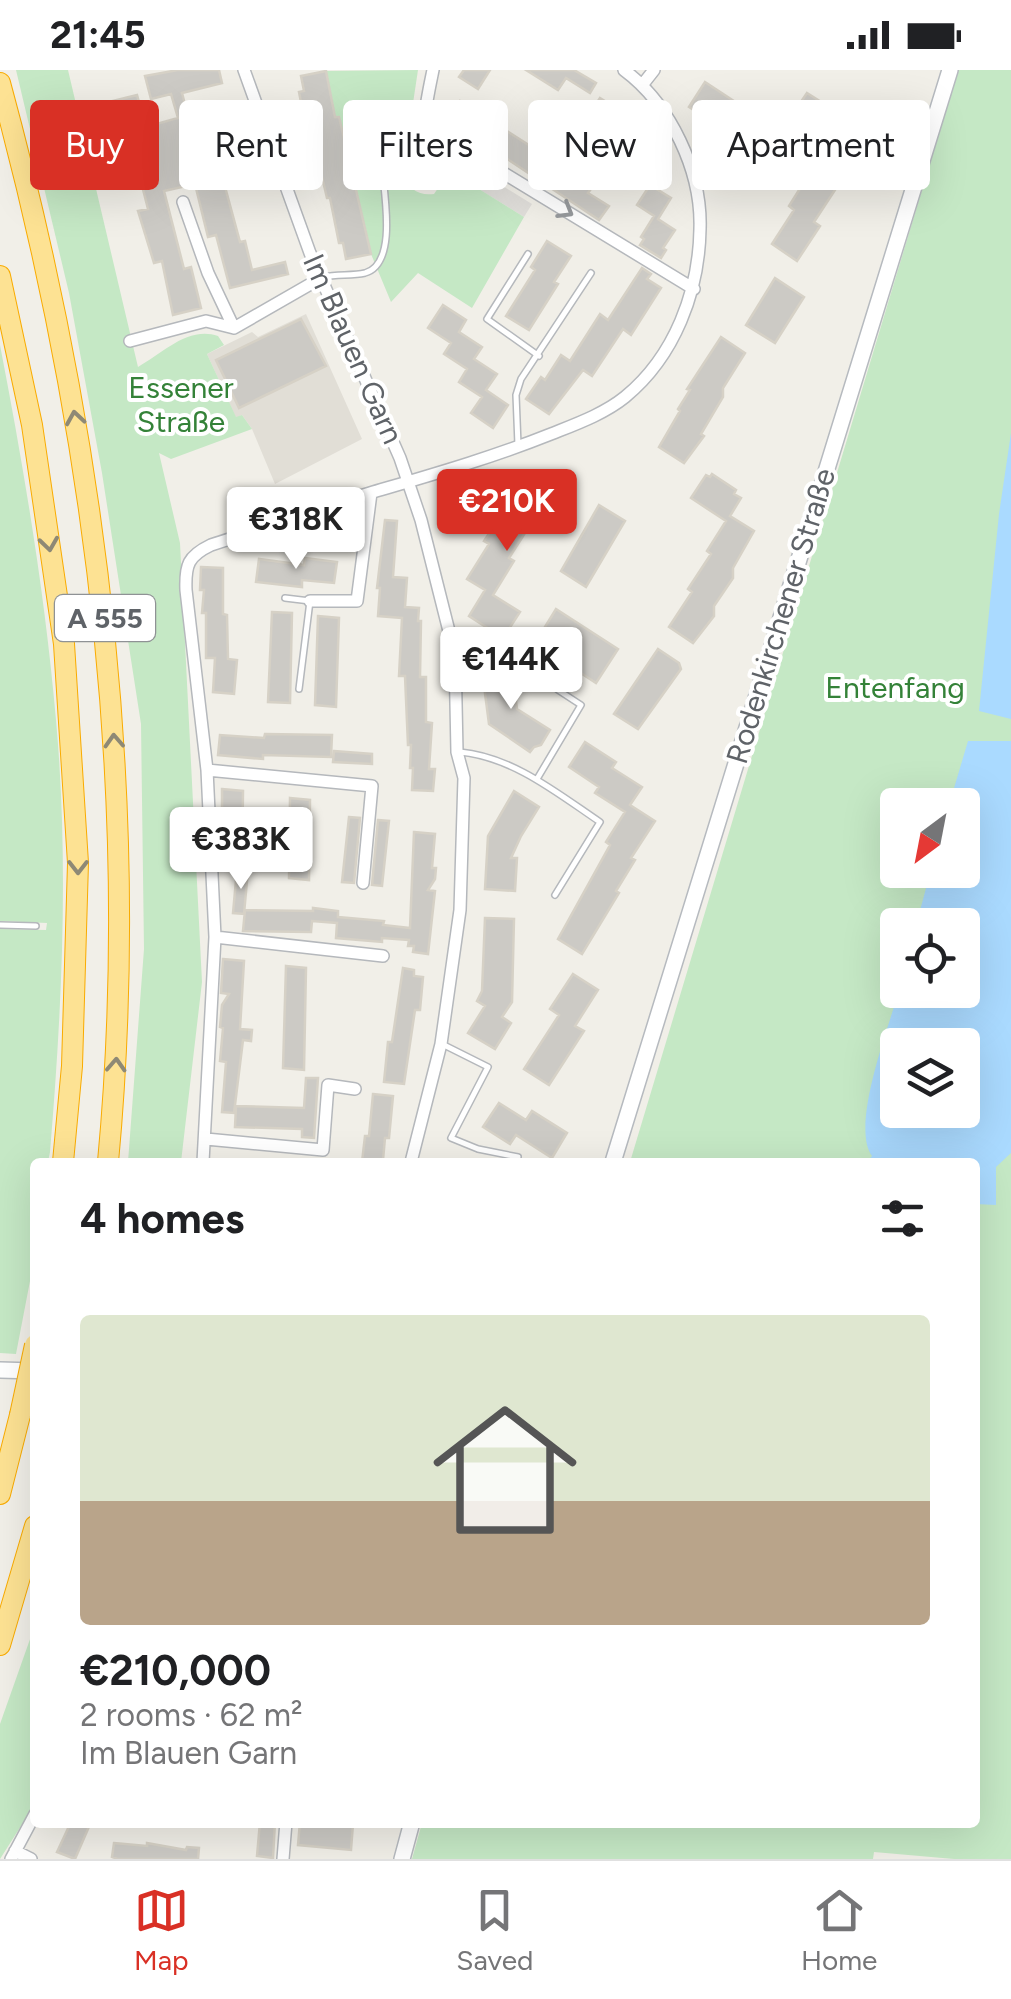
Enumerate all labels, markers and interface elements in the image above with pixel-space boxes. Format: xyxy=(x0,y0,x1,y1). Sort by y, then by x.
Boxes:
text: 21:45 xyxy=(50,12,146,58)
chip: Buy xyxy=(30,100,159,190)
chip: Rent xyxy=(179,100,323,190)
chip: Filters xyxy=(343,100,508,190)
chip: New xyxy=(528,100,672,190)
chip: Apartment xyxy=(692,100,930,190)
one-way arrow xyxy=(555,199,573,218)
street label: Im Blauen Garn xyxy=(295,248,412,449)
park label: Essener Straße xyxy=(128,369,234,440)
one-way arrow xyxy=(66,410,87,426)
street label: Rodenkirchener Straße xyxy=(718,464,843,768)
pin: €210K xyxy=(437,469,577,554)
text: €210K xyxy=(459,482,555,520)
pin: €318K xyxy=(226,487,366,572)
text: €318K xyxy=(249,500,343,538)
one-way arrow xyxy=(38,535,59,552)
road number: A 555 xyxy=(55,595,155,641)
pin: €144K xyxy=(441,627,581,712)
text: €144K xyxy=(462,640,560,678)
park label: Entenfang xyxy=(825,669,965,706)
one-way arrow xyxy=(103,732,125,748)
north arrow xyxy=(880,788,980,888)
map controls xyxy=(880,788,980,1128)
pin: €383K xyxy=(171,807,311,892)
text: €383K xyxy=(192,820,290,858)
one-way arrow xyxy=(67,860,89,876)
button: locate xyxy=(880,908,980,1008)
button: layers xyxy=(880,1028,980,1128)
one-way arrow xyxy=(105,1057,126,1073)
icon: filters xyxy=(875,1191,930,1246)
text: 4 homes xyxy=(80,1193,244,1244)
icon: home xyxy=(415,1380,595,1560)
text: €210,000 xyxy=(80,1645,271,1696)
text: 2 rooms · 62 m² xyxy=(80,1696,303,1734)
text: Im Blauen Garn xyxy=(80,1734,297,1772)
tab: Map xyxy=(134,1883,189,1977)
tab: Saved xyxy=(456,1883,533,1977)
tab: Home xyxy=(801,1883,877,1977)

